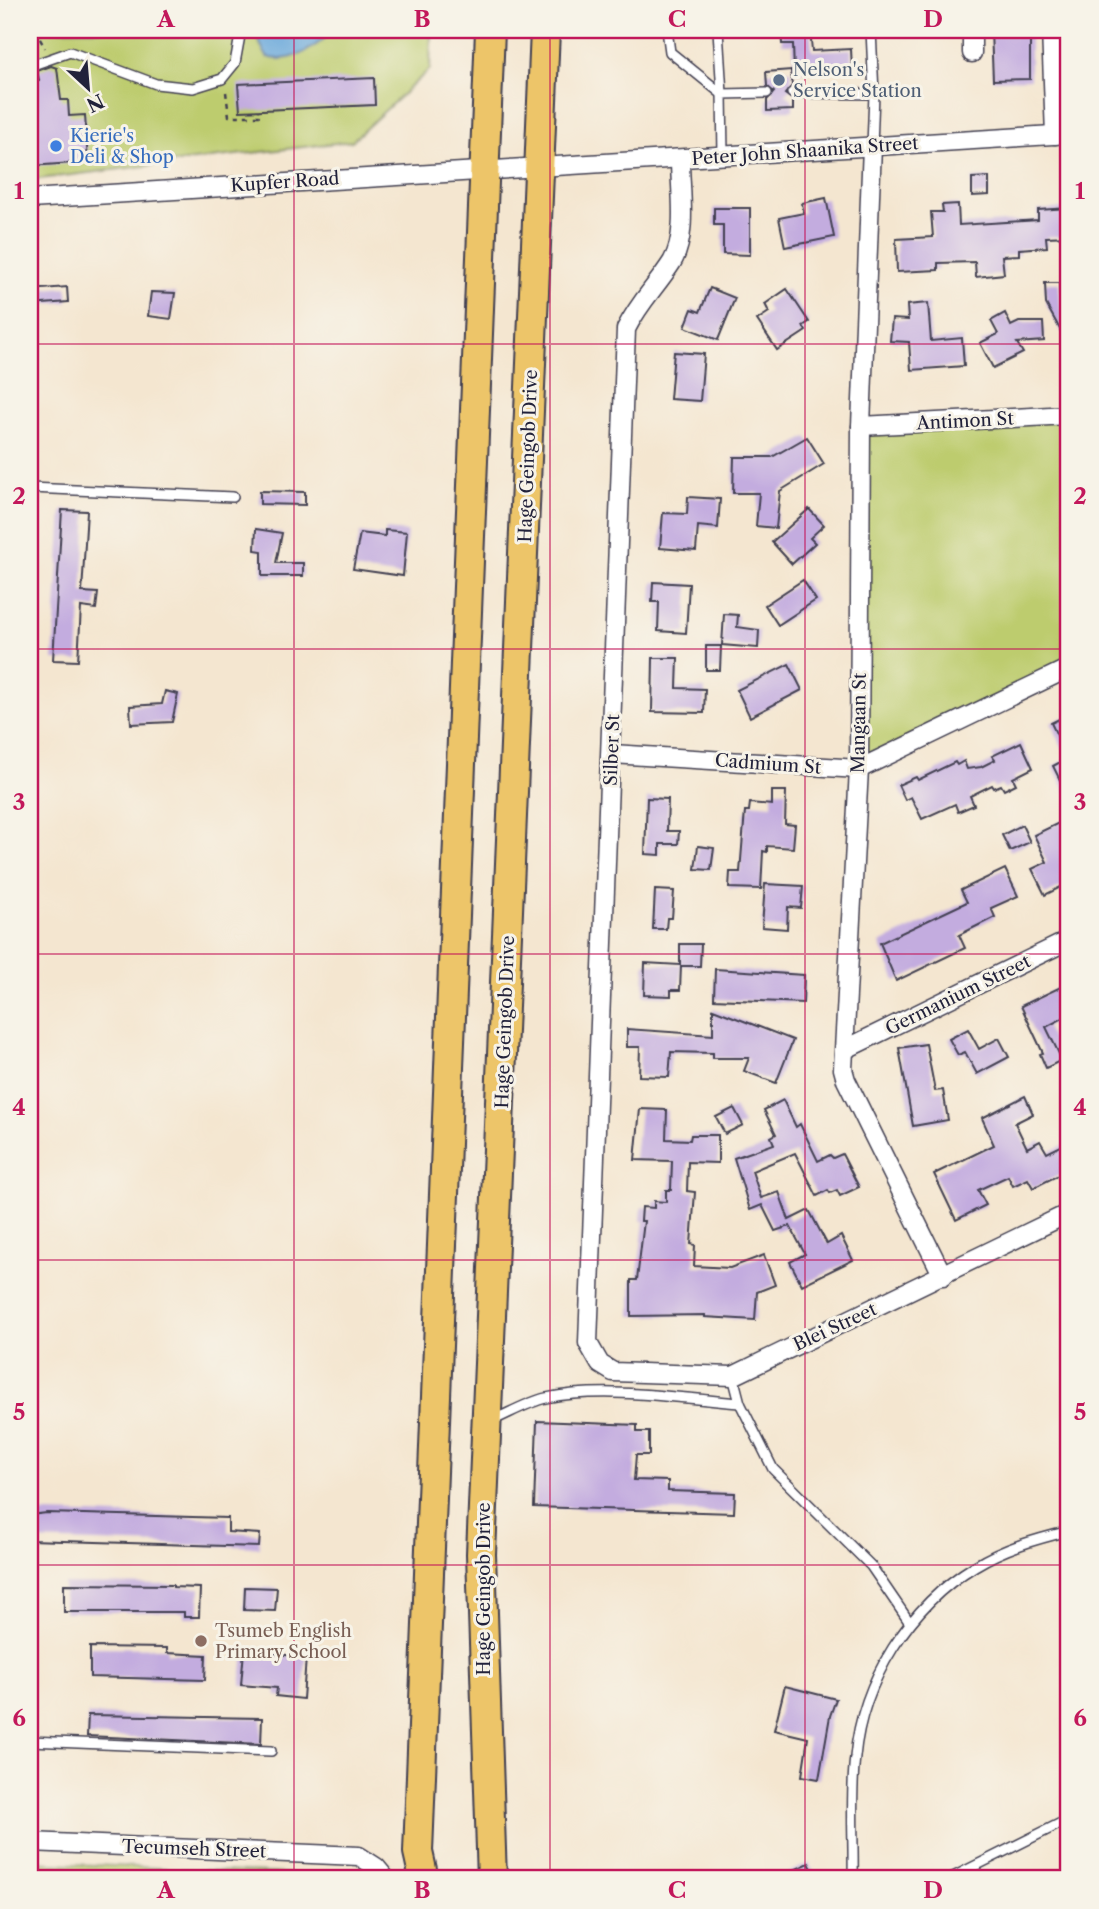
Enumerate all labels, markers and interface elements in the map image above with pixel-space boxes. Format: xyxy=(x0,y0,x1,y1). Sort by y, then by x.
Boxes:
text: A xyxy=(156,5,176,33)
text: B xyxy=(413,5,431,33)
text: C xyxy=(668,5,686,33)
text: D xyxy=(923,5,943,33)
north arrow xyxy=(52,52,122,122)
place label: Nelson's Service Station xyxy=(793,59,922,102)
marker: Nelson's Service Station xyxy=(771,72,787,88)
text: N xyxy=(83,89,108,117)
place label: Kierie's Deli & Shop xyxy=(70,125,174,168)
street label: Peter John Shaanika Street xyxy=(691,132,920,170)
marker: Kierie's Deli & Shop xyxy=(48,138,64,154)
street label: Kupfer Road xyxy=(230,167,340,197)
text: 1 xyxy=(14,177,25,205)
text: 1 xyxy=(1075,177,1086,205)
street label: Hage Geingob Drive xyxy=(514,369,542,543)
street label: Antimon St xyxy=(915,407,1015,435)
text: 2 xyxy=(12,482,26,510)
text: 2 xyxy=(1073,482,1087,510)
street label: Mangaan St xyxy=(847,672,871,773)
street label: Silber St xyxy=(600,713,624,786)
street label: Cadmium St xyxy=(714,749,822,779)
text: 3 xyxy=(13,788,26,816)
text: 3 xyxy=(1074,788,1087,816)
street label: Hage Geingob Drive xyxy=(491,935,519,1109)
street label: Germanium Street xyxy=(882,950,1035,1040)
text: 4 xyxy=(12,1093,26,1121)
text: 4 xyxy=(1073,1093,1087,1121)
street label: Blei Street xyxy=(790,1298,881,1356)
text: 5 xyxy=(13,1398,25,1426)
text: 5 xyxy=(1074,1398,1086,1426)
street label: Hage Geingob Drive xyxy=(473,1502,495,1676)
place label: Tsumeb English Primary School xyxy=(215,1620,352,1663)
marker: Tsumeb English Primary School xyxy=(193,1633,209,1649)
text: 6 xyxy=(12,1704,26,1732)
text: 6 xyxy=(1073,1704,1087,1732)
street label: Tecumseh Street xyxy=(122,1835,267,1863)
text: A xyxy=(156,1876,176,1904)
text: B xyxy=(413,1876,431,1904)
text: C xyxy=(668,1876,686,1904)
text: D xyxy=(923,1876,943,1904)

